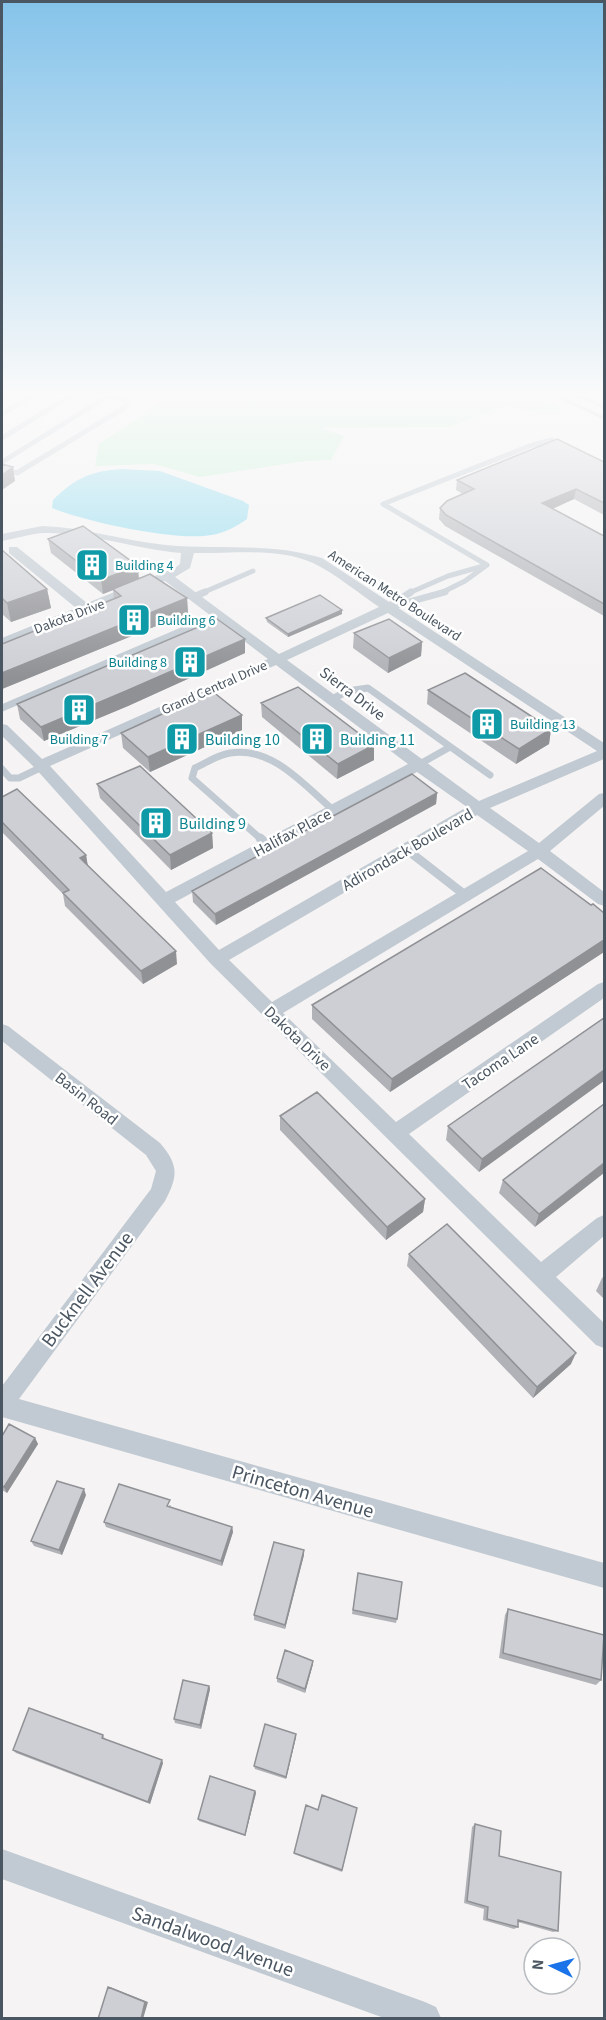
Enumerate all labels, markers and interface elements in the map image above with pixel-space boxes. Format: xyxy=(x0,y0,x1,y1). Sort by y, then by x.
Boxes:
street label: American Metro Boulevard xyxy=(324,545,465,646)
building icon: Building 4 xyxy=(74,547,110,583)
place label: Building 4 xyxy=(115,556,174,576)
street label: Dakota Drive xyxy=(31,594,108,640)
building icon: Building 6 xyxy=(116,602,152,638)
place label: Building 6 xyxy=(157,611,216,631)
building icon: Building 8 xyxy=(172,644,208,680)
place label: Building 8 xyxy=(108,653,167,673)
street label: Grand Central Drive xyxy=(158,656,271,720)
street label: Sierra Drive xyxy=(315,662,390,726)
building icon: Building 7 xyxy=(61,692,97,728)
building icon: Building 13 xyxy=(469,706,505,742)
place label: Building 13 xyxy=(510,715,576,735)
building icon: Building 10 xyxy=(164,721,200,757)
building icon: Building 11 xyxy=(299,721,335,757)
place label: Building 10 xyxy=(205,729,280,751)
place label: Building 11 xyxy=(340,729,415,751)
place label: Building 7 xyxy=(50,730,108,750)
street label: Halifax Place xyxy=(250,803,335,863)
street label: Adirondack Boulevard xyxy=(338,803,477,896)
building icon: Building 9 xyxy=(138,805,174,841)
place label: Building 9 xyxy=(179,813,246,835)
street label: Dakota Drive xyxy=(259,1001,336,1076)
street label: Tacoma Lane xyxy=(458,1028,543,1096)
street label: Basin Road xyxy=(50,1067,122,1130)
street label: Bucknell Avenue xyxy=(35,1226,141,1353)
street label: Princeton Avenue xyxy=(228,1458,377,1526)
street label: Sandalwood Avenue xyxy=(128,1900,298,1984)
north arrow xyxy=(522,1936,582,1996)
text: N xyxy=(527,1959,549,1971)

